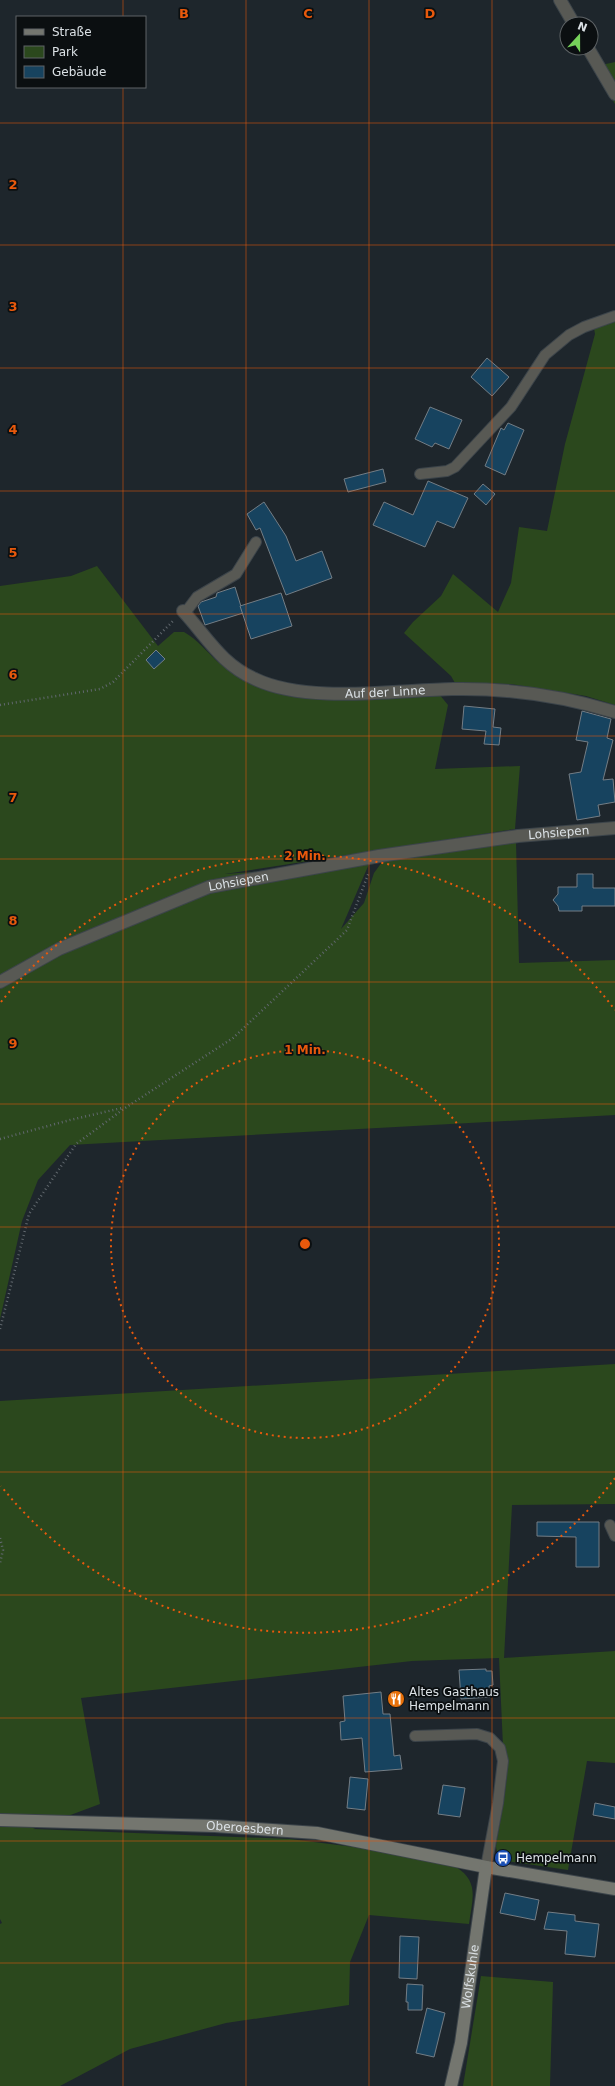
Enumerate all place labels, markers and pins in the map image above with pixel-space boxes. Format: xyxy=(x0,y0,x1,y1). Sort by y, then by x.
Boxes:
centre of rings xyxy=(298,1237,312,1251)
place label: Altes Gasthaus Hempelmann xyxy=(409,1685,499,1713)
restaurant icon: Altes Gasthaus Hempelmann xyxy=(386,1689,406,1709)
bus stop icon: Hempelmann xyxy=(493,1848,513,1868)
place label: Hempelmann xyxy=(516,1851,597,1865)

